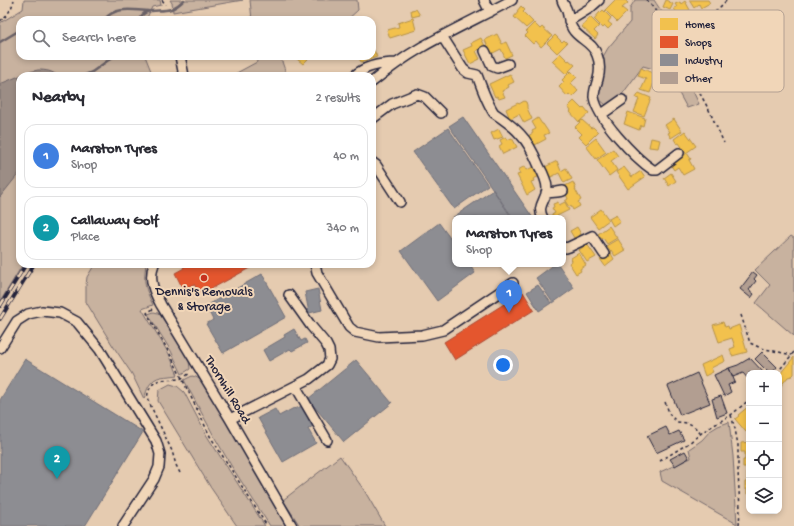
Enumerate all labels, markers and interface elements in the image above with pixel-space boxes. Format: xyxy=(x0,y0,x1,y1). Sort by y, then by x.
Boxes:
legend xyxy=(652,10,784,92)
search box xyxy=(16,16,376,60)
text: Homes xyxy=(685,20,715,32)
icon: search xyxy=(30,27,52,49)
text: Search here xyxy=(62,29,136,47)
text: Shops xyxy=(685,38,712,50)
text: Industry xyxy=(685,56,723,68)
text: Other xyxy=(685,74,713,86)
text: Nearby xyxy=(32,88,85,108)
text: 2 results xyxy=(315,91,360,106)
text: Marston Tyres xyxy=(71,140,157,158)
text: 1 xyxy=(43,149,49,164)
text: 40 m xyxy=(333,149,359,164)
text: Shop xyxy=(71,158,97,173)
text: Callaway Golf xyxy=(71,212,158,230)
popup xyxy=(452,215,566,267)
text: 2 xyxy=(43,221,49,236)
text: 340 m xyxy=(326,221,359,236)
text: Marston Tyres xyxy=(466,225,552,243)
text: Place xyxy=(71,230,99,245)
text: Shop xyxy=(466,243,492,258)
marker: Dennis's Removals & Storage xyxy=(199,273,209,283)
pin: 1 xyxy=(496,280,522,313)
place label: Dennis's Removals & Storage xyxy=(155,285,253,315)
street label: Thornhill Road xyxy=(200,352,254,428)
your location xyxy=(493,355,513,375)
map controls xyxy=(746,370,782,514)
button: + xyxy=(746,370,782,406)
button: − xyxy=(746,406,782,442)
button: locate xyxy=(746,442,782,478)
pin: 2 xyxy=(44,446,70,479)
button: layers xyxy=(746,478,782,514)

